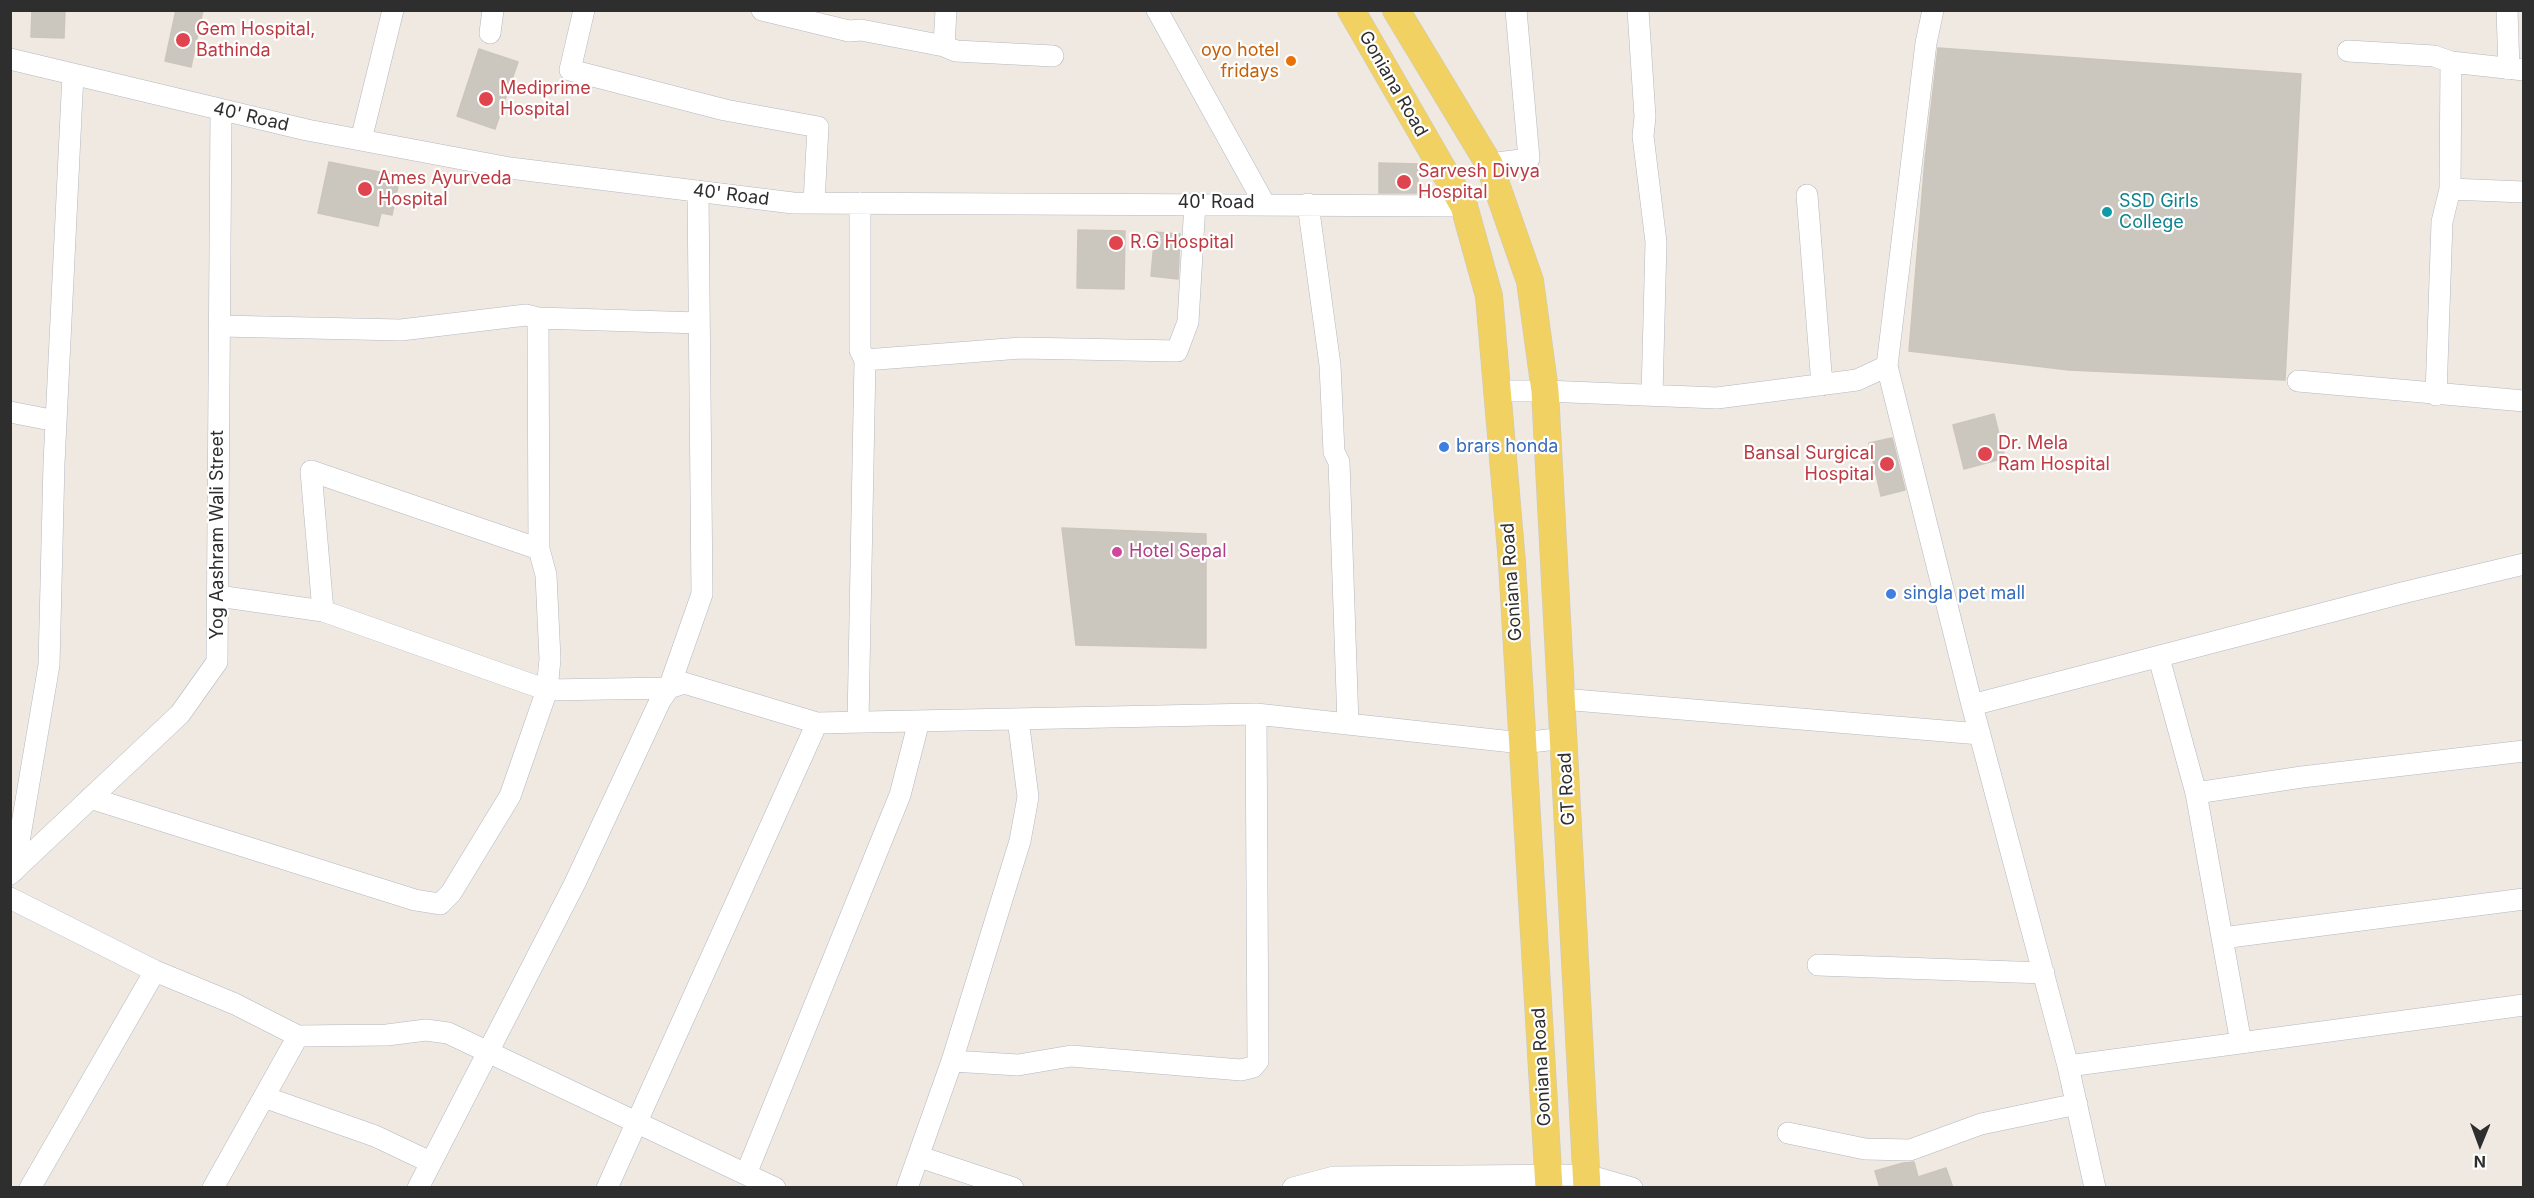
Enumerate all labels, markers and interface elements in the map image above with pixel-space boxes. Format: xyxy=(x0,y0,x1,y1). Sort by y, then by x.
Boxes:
place label: Gem Hospital, Bathinda xyxy=(196,19,315,62)
street label: Goniana Road xyxy=(1354,27,1432,141)
marker: Gem Hospital, Bathinda xyxy=(174,31,192,49)
place label: oyo hotel fridays xyxy=(1201,40,1279,82)
marker: oyo hotel fridays xyxy=(1284,54,1298,68)
place label: Mediprime Hospital xyxy=(500,78,591,121)
marker: Mediprime Hospital xyxy=(477,90,495,108)
street label: 40' Road xyxy=(211,98,291,136)
place label: Sarvesh Divya Hospital xyxy=(1418,161,1540,204)
place label: Ames Ayurveda Hospital xyxy=(378,168,512,210)
marker: Sarvesh Divya Hospital xyxy=(1395,173,1413,191)
marker: Ames Ayurveda Hospital xyxy=(356,180,374,198)
street label: 40' Road xyxy=(692,180,770,210)
place label: SSD Girls College xyxy=(2119,191,2199,234)
street label: 40' Road xyxy=(1178,192,1254,214)
marker: SSD Girls College xyxy=(2100,205,2114,219)
place label: R.G Hospital xyxy=(1130,232,1234,254)
marker: R.G Hospital xyxy=(1107,234,1125,252)
street label: Yog Aashram Wali Street xyxy=(207,430,229,640)
place label: Dr. Mela Ram Hospital xyxy=(1998,433,2110,476)
place label: brars honda xyxy=(1456,436,1558,458)
marker: brars honda xyxy=(1437,440,1451,454)
place label: Bansal Surgical Hospital xyxy=(1743,443,1874,486)
marker: Dr. Mela Ram Hospital xyxy=(1976,445,1994,463)
marker: Bansal Surgical Hospital xyxy=(1878,455,1896,473)
street label: Goniana Road xyxy=(1497,522,1527,642)
place label: Hotel Sepal xyxy=(1129,541,1227,563)
marker: Hotel Sepal xyxy=(1110,545,1124,559)
place label: singla pet mall xyxy=(1903,583,2025,605)
marker: singla pet mall xyxy=(1884,587,1898,601)
street label: GT Road xyxy=(1554,752,1580,826)
street label: Goniana Road xyxy=(1528,1007,1556,1127)
north arrow xyxy=(2450,1114,2510,1174)
text: N xyxy=(2473,1152,2486,1172)

